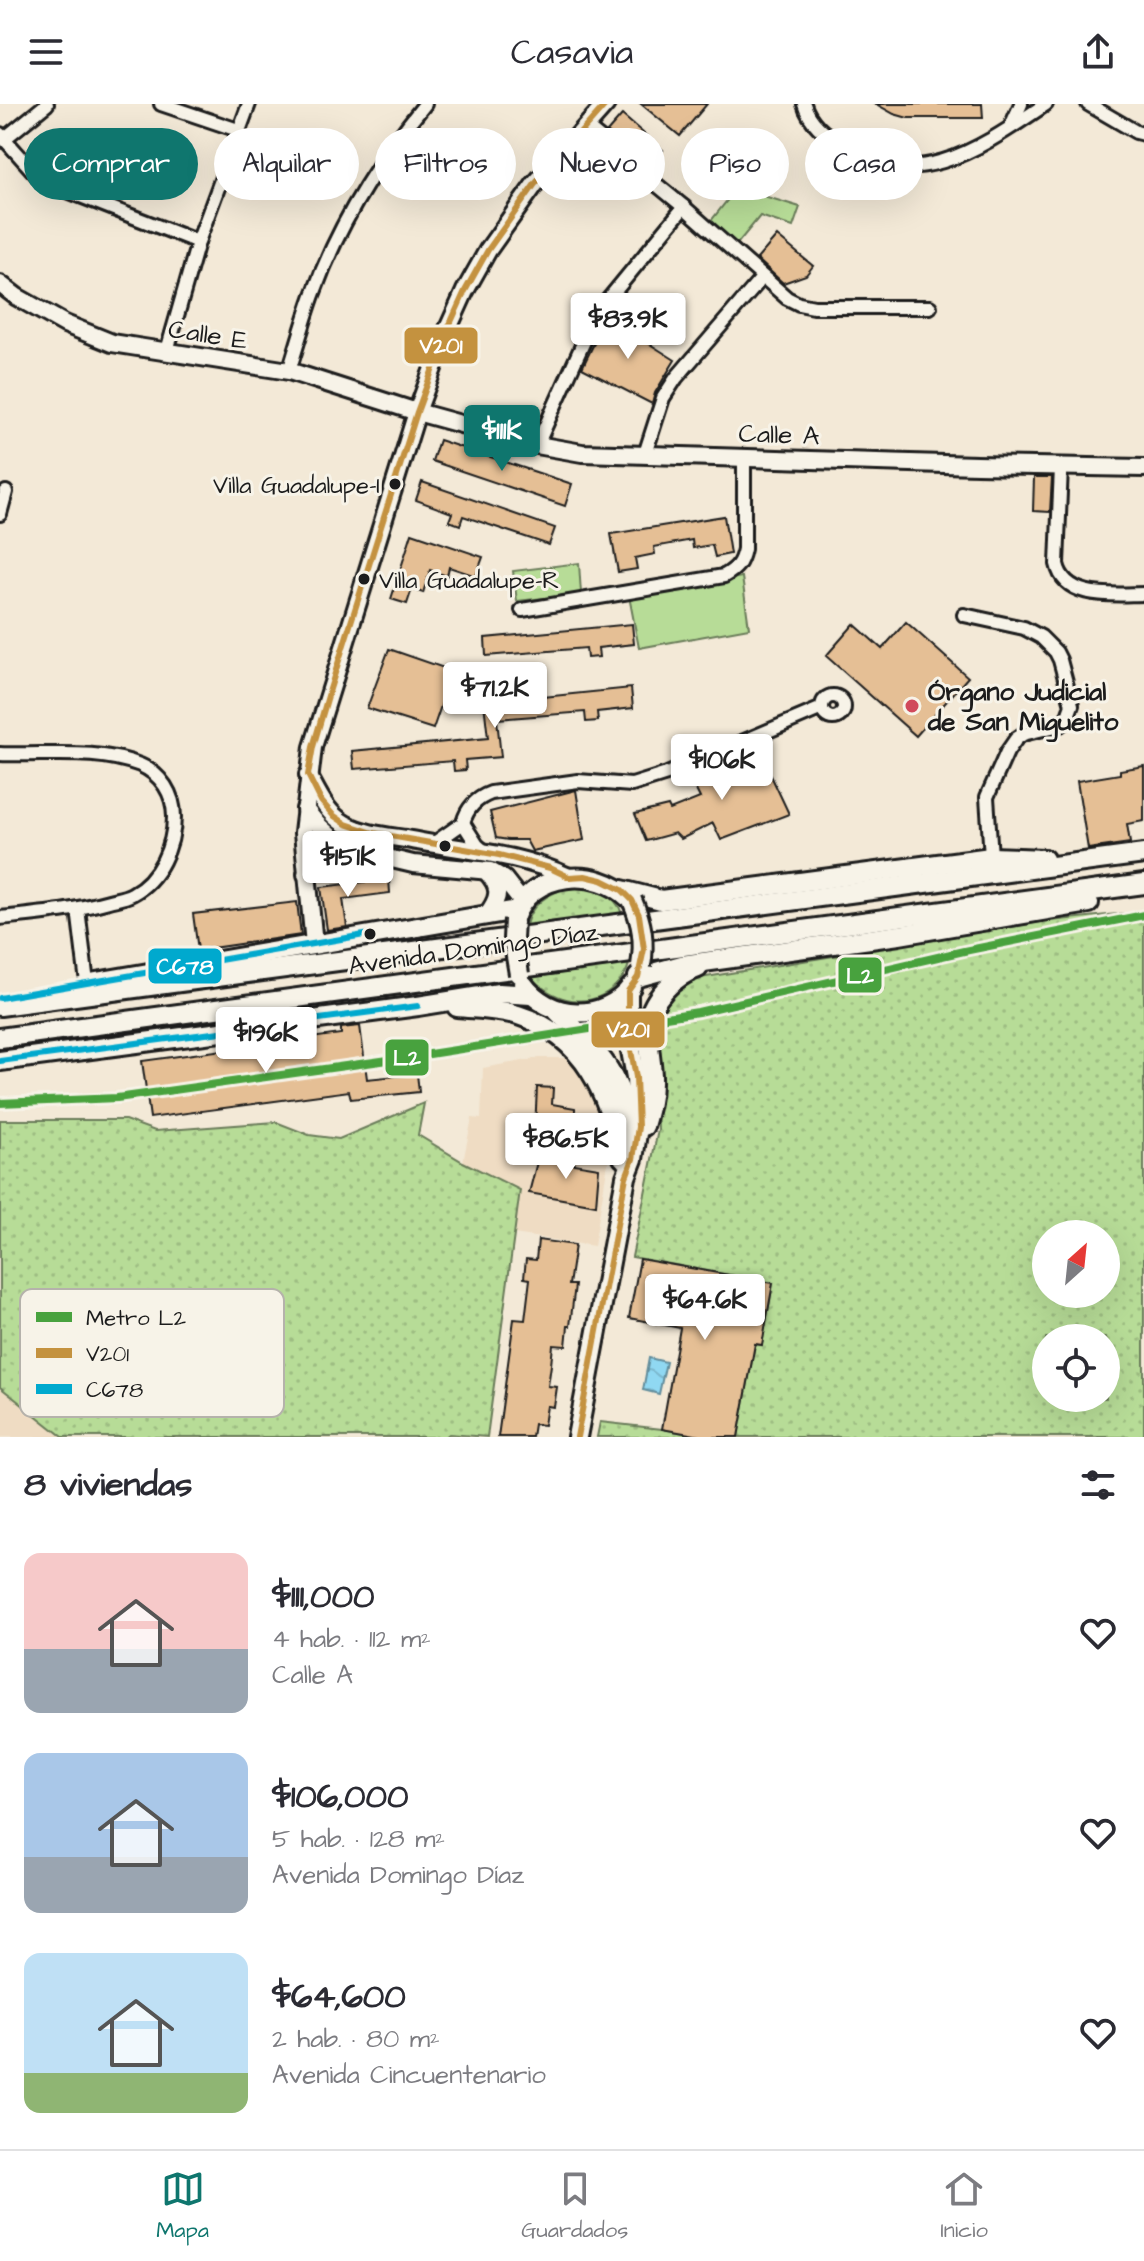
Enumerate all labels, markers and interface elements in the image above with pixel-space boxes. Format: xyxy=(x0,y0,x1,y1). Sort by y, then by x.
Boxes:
text: Casavia xyxy=(511,27,633,78)
icon: menu xyxy=(24,30,68,74)
icon: share xyxy=(1076,30,1120,74)
chip: Comprar xyxy=(24,128,198,200)
chip: Alquilar xyxy=(214,128,359,200)
chip: Filtros xyxy=(375,128,516,200)
chip: Nuevo xyxy=(532,128,665,200)
chip: Piso xyxy=(681,128,789,200)
chip: Casa xyxy=(805,128,923,200)
pin: $83.9K xyxy=(563,293,693,361)
text: $83.9K xyxy=(589,301,667,337)
street label: Calle E xyxy=(166,311,250,359)
line badge: V201 xyxy=(403,326,479,365)
text: V201 xyxy=(418,331,463,362)
pin: $111K xyxy=(446,405,558,473)
text: $111K xyxy=(482,413,522,449)
street label: Calle A xyxy=(738,416,820,454)
place label: Villa Guadalupe-I xyxy=(213,469,380,503)
marker: Villa Guadalupe-I xyxy=(387,476,403,492)
place label: Villa Guadalupe-R xyxy=(379,564,559,598)
marker: Villa Guadalupe-R xyxy=(356,571,372,587)
pin: $71.2K xyxy=(430,662,560,730)
text: $71.2K xyxy=(461,670,529,706)
place label: Órgano Judicial de San Miguelito xyxy=(927,674,1119,743)
marker: Órgano Judicial de San Miguelito xyxy=(903,697,921,715)
pin: $106K xyxy=(666,734,778,802)
text: $106K xyxy=(689,742,755,778)
pin: $151K xyxy=(292,831,404,899)
unlabelled marker xyxy=(437,838,453,854)
text: $151K xyxy=(320,839,376,875)
street label: Avenida Domingo Díaz xyxy=(346,914,601,986)
unlabelled marker xyxy=(362,926,378,942)
line badge: C678 xyxy=(147,947,223,985)
text: C678 xyxy=(156,952,214,983)
line badge: L2 xyxy=(837,956,883,994)
text: L2 xyxy=(846,961,874,992)
pin: $196K xyxy=(210,1007,322,1075)
line badge: V201 xyxy=(590,1010,666,1049)
text: $196K xyxy=(234,1015,298,1051)
text: V201 xyxy=(605,1015,650,1046)
line badge: L2 xyxy=(384,1038,430,1077)
text: L2 xyxy=(393,1043,421,1074)
pin: $86.5K xyxy=(501,1113,631,1181)
text: $86.5K xyxy=(523,1121,609,1157)
north arrow xyxy=(1032,1220,1120,1308)
map controls xyxy=(1032,1220,1120,1412)
pin: $64.6K xyxy=(640,1274,770,1342)
text: $64.6K xyxy=(663,1282,747,1318)
legend xyxy=(20,1289,284,1417)
text: Metro L2 xyxy=(86,1303,187,1334)
button: locate xyxy=(1032,1324,1120,1412)
text: V201 xyxy=(86,1339,129,1370)
text: C678 xyxy=(86,1375,143,1406)
text: 8 viviendas xyxy=(24,1461,192,1509)
icon: filters xyxy=(1076,1463,1120,1507)
text: $111,000 xyxy=(272,1573,374,1621)
icon: home xyxy=(88,1585,184,1681)
icon: heart xyxy=(1076,1611,1120,1655)
text: 4 hab. · 112 m² xyxy=(272,1621,431,1657)
text: Calle A xyxy=(272,1657,353,1693)
text: $106,000 xyxy=(272,1773,408,1821)
icon: home xyxy=(88,1785,184,1881)
icon: heart xyxy=(1076,1811,1120,1855)
text: 5 hab. · 128 m² xyxy=(272,1821,445,1857)
text: Avenida Domingo Díaz xyxy=(272,1857,524,1893)
text: $64,600 xyxy=(272,1973,406,2021)
icon: home xyxy=(88,1985,184,2081)
icon: heart xyxy=(1076,2011,1120,2055)
text: 2 hab. · 80 m² xyxy=(272,2021,440,2057)
text: Avenida Cincuentenario xyxy=(272,2057,546,2093)
tab: Mapa xyxy=(156,2167,209,2246)
tab: Guardados xyxy=(521,2167,628,2246)
tab: Inicio xyxy=(941,2167,988,2246)

